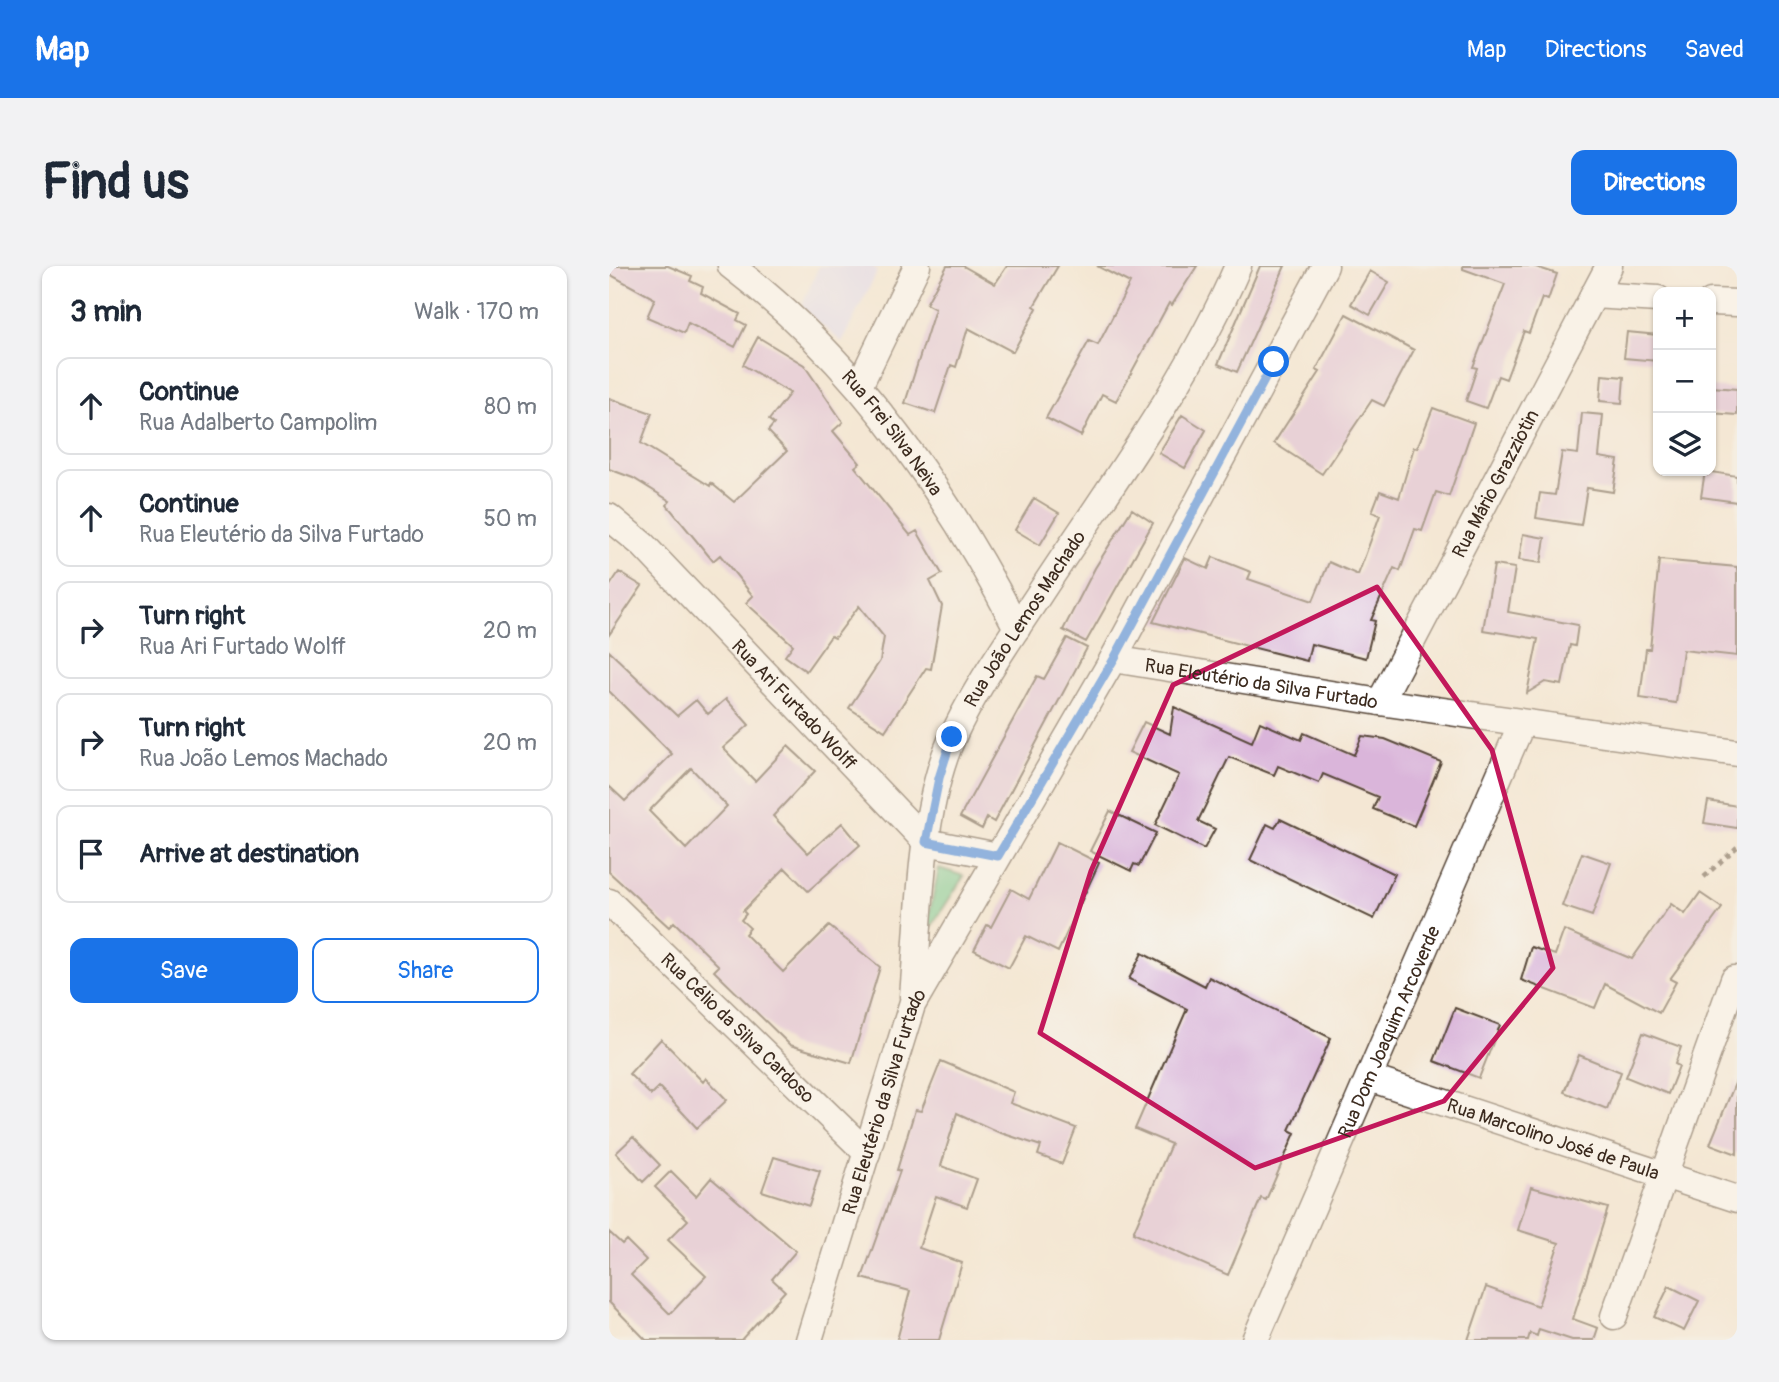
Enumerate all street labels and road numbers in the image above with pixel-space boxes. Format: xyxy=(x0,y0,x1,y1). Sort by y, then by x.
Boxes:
street label: Rua Frei Silva Neiva xyxy=(836,365,948,501)
street label: Rua Mário Grazziotin xyxy=(1447,406,1544,562)
street label: Rua João Lemos Machado xyxy=(959,526,1091,712)
street label: Rua Ari Furtado Wolff xyxy=(726,635,862,776)
street label: Rua Eleutério da Silva Furtado xyxy=(1143,653,1379,714)
street label: Rua Dom Joaquim Arcoverde xyxy=(1333,922,1446,1142)
street label: Rua Célio da Silva Cardoso xyxy=(655,948,819,1108)
street label: Rua Eleutério da Silva Furtado xyxy=(837,985,932,1217)
street label: Rua Marcolino José de Paula xyxy=(1444,1093,1662,1186)

